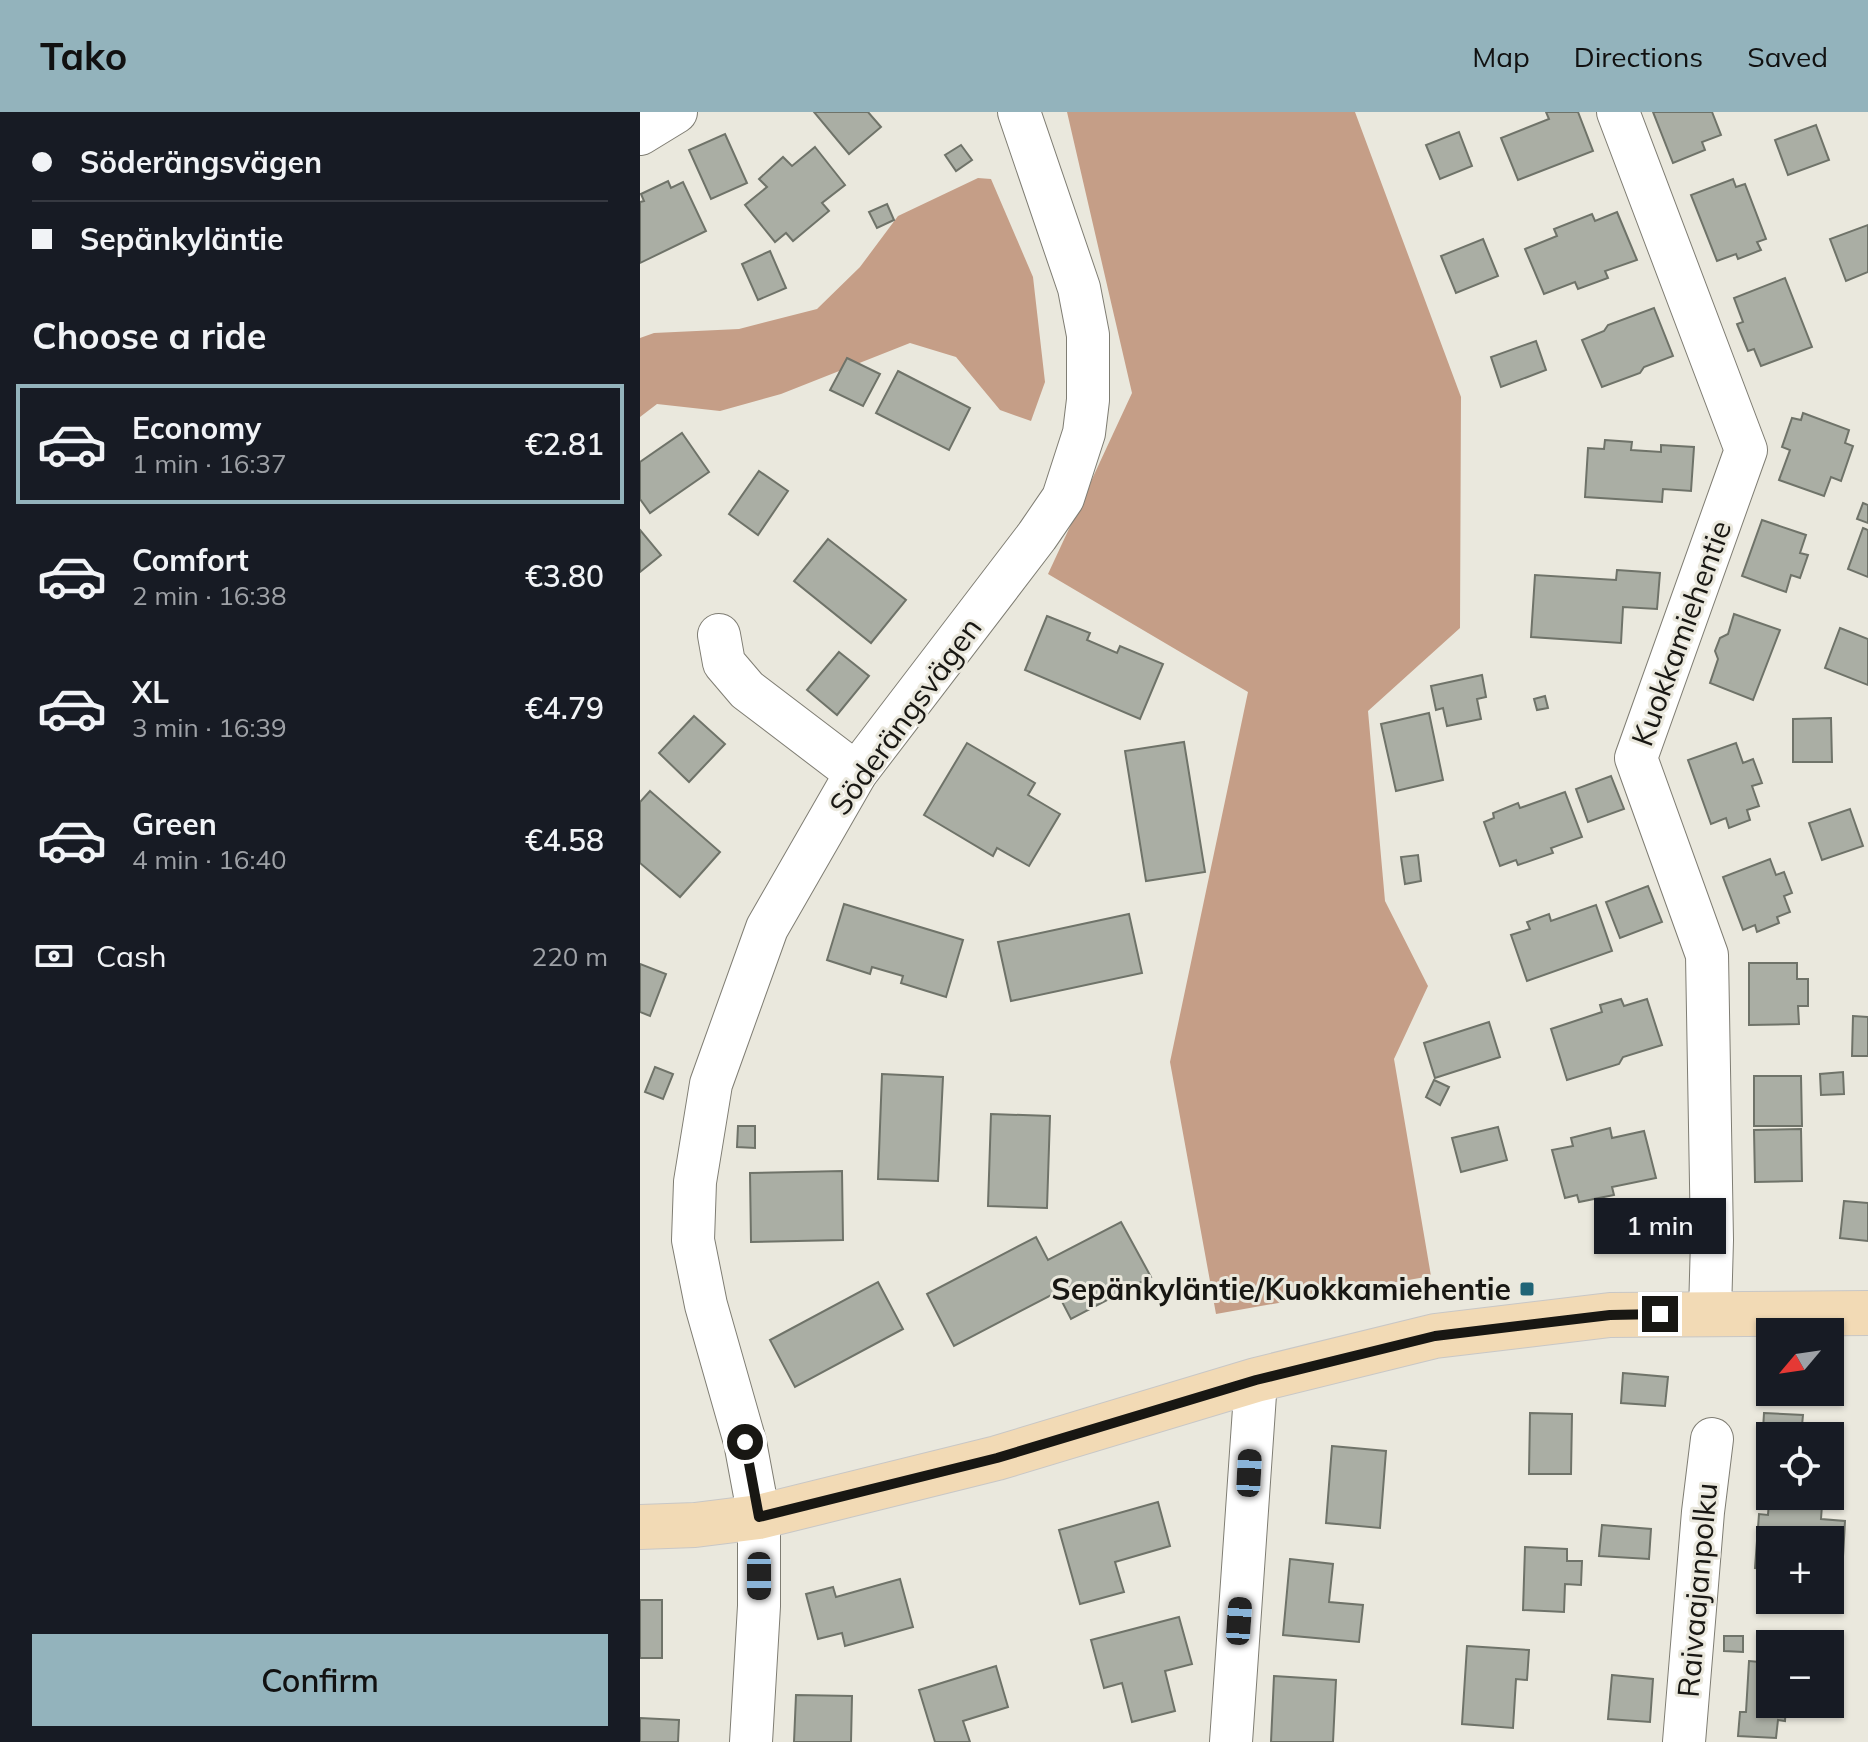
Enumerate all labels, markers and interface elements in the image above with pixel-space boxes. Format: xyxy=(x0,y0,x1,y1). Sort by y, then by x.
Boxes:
text: Tako xyxy=(40,32,127,80)
text: Map xyxy=(1472,39,1530,74)
text: Directions xyxy=(1574,39,1703,74)
text: Saved xyxy=(1747,39,1828,74)
text: Söderängsvägen xyxy=(80,143,322,181)
text: Sepänkyläntie xyxy=(80,220,284,258)
text: Choose a ride xyxy=(32,313,266,358)
icon: car xyxy=(36,408,108,480)
text: Economy xyxy=(132,409,261,447)
text: €2.81 xyxy=(525,425,604,463)
text: 1 min · 16:37 xyxy=(132,447,287,480)
street label: Kuokkamiehentie xyxy=(1623,515,1739,751)
icon: car xyxy=(36,540,108,612)
text: Comfort xyxy=(132,541,249,579)
text: €3.80 xyxy=(525,557,604,595)
text: 2 min · 16:38 xyxy=(132,579,287,612)
street label: Söderängsvägen xyxy=(821,610,989,822)
icon: car xyxy=(36,672,108,744)
text: XL xyxy=(132,673,169,711)
text: €4.79 xyxy=(525,689,604,727)
text: 3 min · 16:39 xyxy=(132,711,287,744)
icon: car xyxy=(36,804,108,876)
text: Green xyxy=(132,805,217,843)
text: €4.58 xyxy=(525,821,604,859)
text: 4 min · 16:40 xyxy=(132,843,287,876)
icon: cash xyxy=(32,934,76,978)
text: Cash xyxy=(96,937,167,975)
text: 220 m xyxy=(532,940,608,973)
callout: 1 min xyxy=(1594,1198,1726,1254)
text: 1 min xyxy=(1626,1209,1694,1242)
place label: Sepänkyläntie/Kuokkamiehentie xyxy=(1051,1270,1511,1308)
marker: Sepänkyläntie/Kuokkamiehentie xyxy=(1518,1280,1536,1298)
route end xyxy=(1642,1296,1678,1332)
north arrow xyxy=(1756,1318,1844,1406)
map controls xyxy=(1756,1318,1844,1718)
button: locate xyxy=(1756,1422,1844,1510)
route start xyxy=(727,1424,763,1460)
car xyxy=(1236,1448,1262,1498)
street label: Raivaajanpolku xyxy=(1669,1481,1725,1699)
button: + xyxy=(1756,1526,1844,1614)
car xyxy=(747,1552,771,1600)
car xyxy=(1225,1596,1253,1646)
button: − xyxy=(1756,1630,1844,1718)
button: Confirm xyxy=(32,1634,608,1726)

